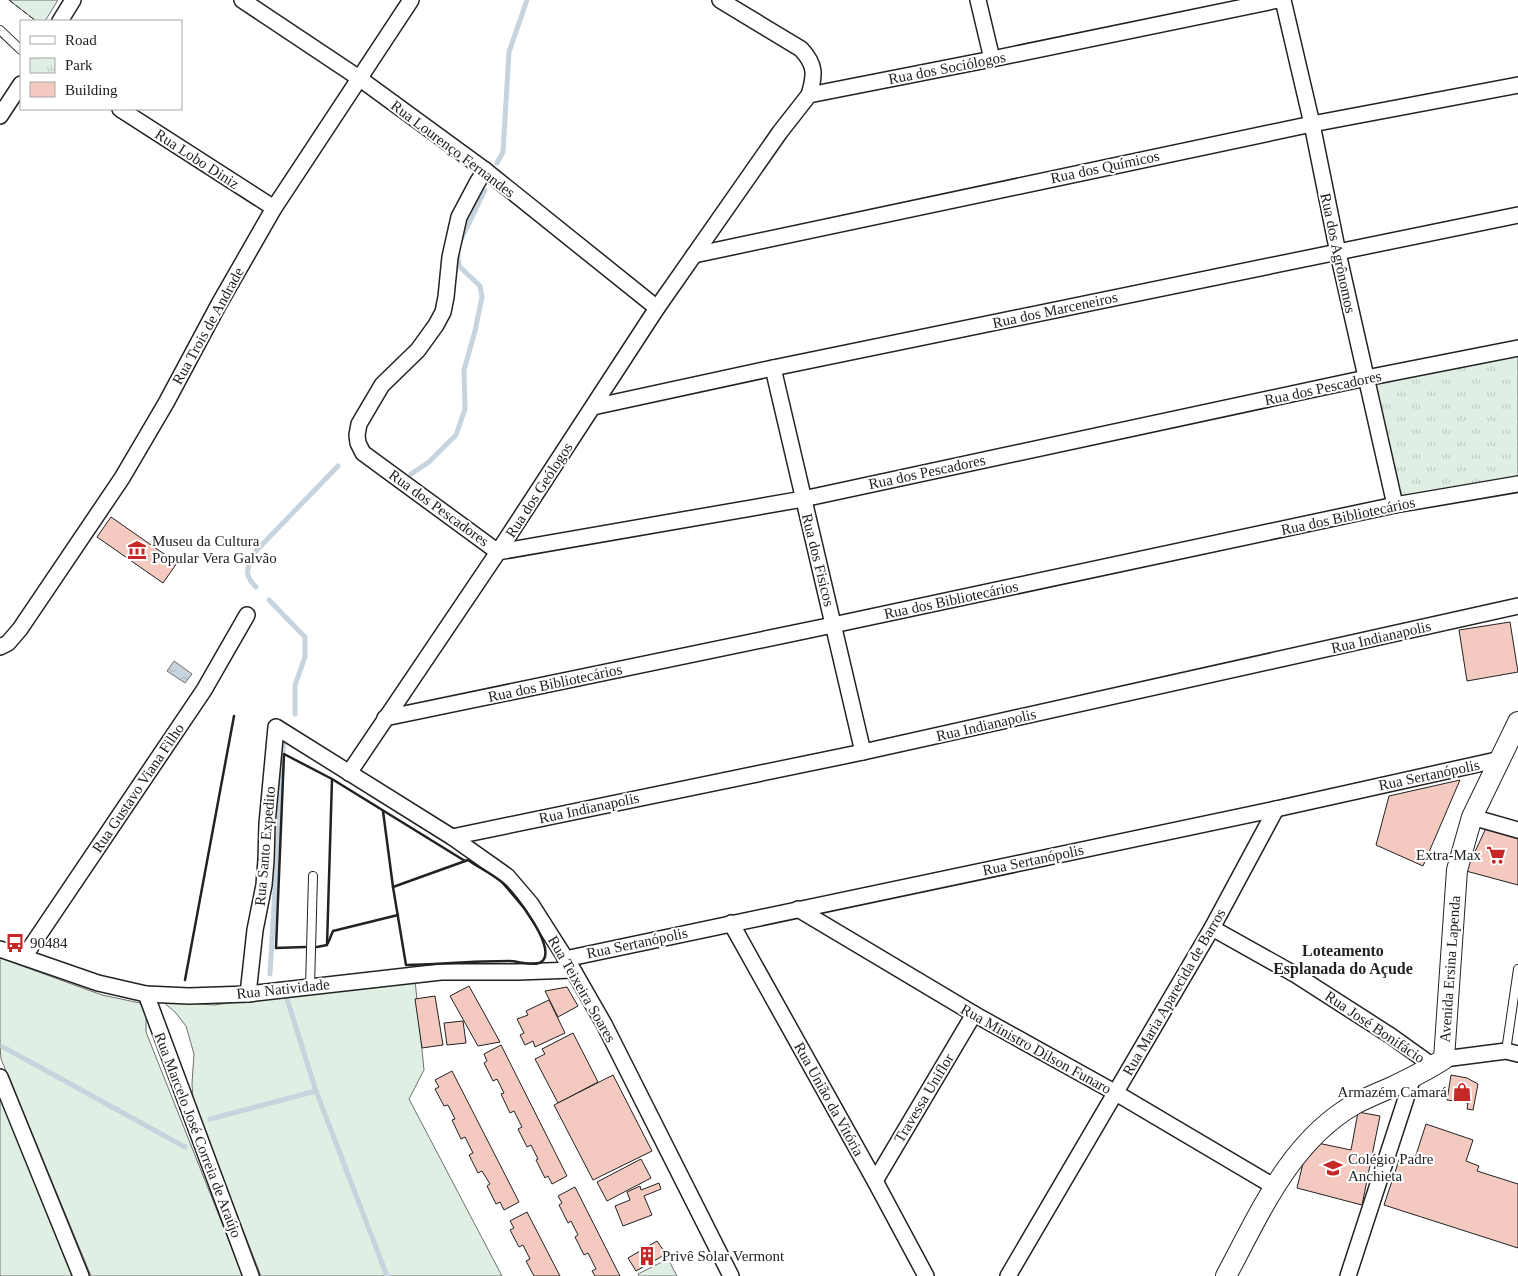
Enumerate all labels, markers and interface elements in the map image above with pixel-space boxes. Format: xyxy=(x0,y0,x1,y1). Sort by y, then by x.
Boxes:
legend xyxy=(20,20,182,110)
text: Road xyxy=(65,32,97,48)
street label: Rua dos Sociólogos xyxy=(887,49,1007,87)
text: Park xyxy=(65,57,93,73)
text: Building xyxy=(65,82,118,98)
street label: Rua Lourenço Fernandes xyxy=(388,97,518,201)
street label: Rua Lobo Diniz xyxy=(152,126,242,192)
street label: Rua dos Químicos xyxy=(1049,148,1161,186)
street label: Rua dos Agrônomos xyxy=(1317,191,1359,315)
street label: Rua Trois de Andrade xyxy=(169,264,247,387)
street label: Rua dos Marceneiros xyxy=(991,289,1119,331)
street label: Rua dos Pescadores xyxy=(1263,368,1383,408)
street label: Rua dos Geólogos xyxy=(502,439,576,540)
street label: Rua dos Pescadores xyxy=(867,452,987,492)
street label: Rua dos Pescadores xyxy=(386,467,492,550)
street label: Rua dos Bibliotecários xyxy=(1280,494,1417,538)
street label: Rua dos Fisicos xyxy=(799,512,837,608)
place label: Museu da Cultura Popular Vera Galvão xyxy=(152,533,277,566)
museum icon: Museu da Cultura Popular Vera Galvão xyxy=(126,539,148,561)
street label: Rua dos Bibliotecários xyxy=(883,578,1020,622)
street label: Rua Indianapolis xyxy=(1329,618,1433,656)
street label: Rua dos Bibliotecários xyxy=(487,661,624,705)
street label: Rua Indianapolis xyxy=(934,706,1038,744)
street label: Rua Gustavo Viana Filho xyxy=(89,721,187,855)
street label: Rua Sertanópolis xyxy=(1377,756,1481,794)
street label: Rua Santo Expedito xyxy=(252,786,278,906)
street label: Rua Indianapolis xyxy=(537,790,641,826)
street label: Rua Sertanópolis xyxy=(981,841,1085,879)
supermarket icon: Extra-Max xyxy=(1485,844,1507,866)
place label: Extra-Max xyxy=(1416,847,1481,863)
street label: Avenida Ersina Lapenda xyxy=(1437,895,1463,1043)
street label: Rua Maria Aparecida de Barros xyxy=(1120,906,1228,1078)
street label: Rua Sertanópolis xyxy=(585,924,689,962)
bus stop icon: 90484 xyxy=(4,932,26,954)
street label: Rua Teixeira Soares xyxy=(545,933,619,1045)
place label: 90484 xyxy=(30,935,68,951)
district label: Loteamento Esplanada do Açude xyxy=(1273,942,1413,978)
street label: Rua Natividade xyxy=(236,976,331,1002)
street label: Rua José Bonifácio xyxy=(1322,988,1428,1066)
street label: Rua Ministro Dilson Funaro xyxy=(958,1001,1114,1097)
street label: Rua Marcelo José Correia de Araújo xyxy=(151,1030,245,1240)
street label: Rua União da Vitória xyxy=(791,1039,867,1159)
street label: Travessa Uniflor xyxy=(891,1051,957,1145)
shop icon: Armazém Camará xyxy=(1451,1081,1473,1103)
place label: Armazém Camará xyxy=(1337,1084,1447,1100)
place label: Colégio Padre Anchieta xyxy=(1348,1151,1434,1184)
school or university icon: Colégio Padre Anchieta xyxy=(1322,1157,1344,1179)
building icon: Privê Solar Vermont xyxy=(636,1245,658,1267)
place label: Privê Solar Vermont xyxy=(662,1248,785,1264)

